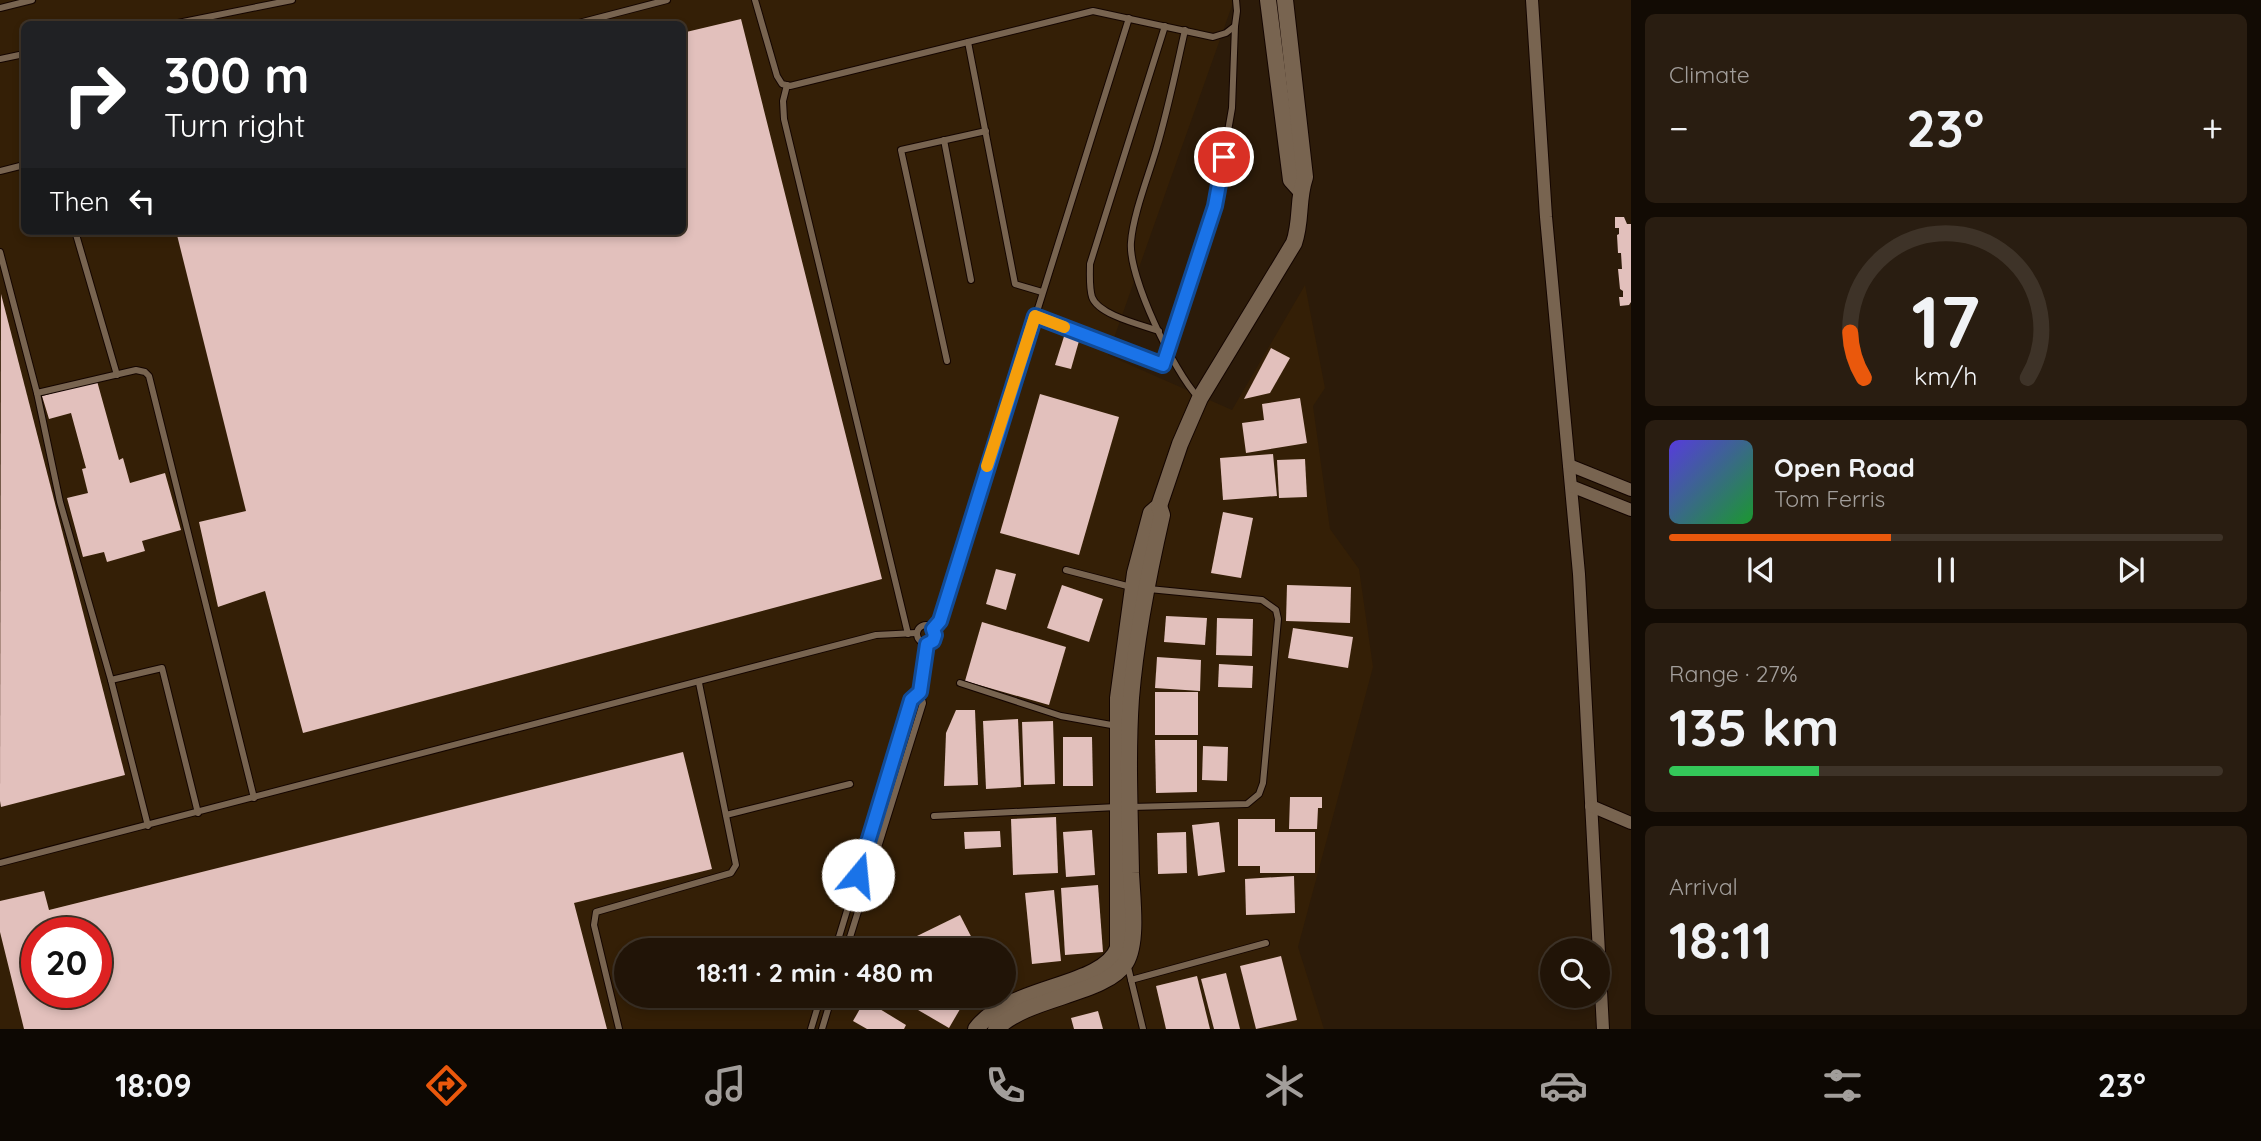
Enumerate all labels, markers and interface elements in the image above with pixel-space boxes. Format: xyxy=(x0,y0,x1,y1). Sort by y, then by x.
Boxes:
text: 300 m xyxy=(164,44,309,105)
icon: right xyxy=(49,49,140,140)
text: Climate xyxy=(1669,60,1750,89)
text: 23° xyxy=(1906,95,1984,160)
text: − xyxy=(1669,104,1689,152)
text: + xyxy=(2202,104,2223,152)
text: Turn right xyxy=(164,105,305,145)
pin xyxy=(1194,127,1254,187)
icon: arrive xyxy=(1205,138,1243,176)
icon: left xyxy=(123,182,161,220)
text: Then xyxy=(49,185,109,218)
text: 17 xyxy=(1912,275,1980,366)
text: km/h xyxy=(1914,359,1978,390)
text: Open Road xyxy=(1774,451,1915,484)
text: Tom Ferris xyxy=(1774,484,1885,513)
icon: previous xyxy=(1742,551,1780,589)
icon: pause xyxy=(1927,551,1965,589)
icon: next xyxy=(2112,551,2150,589)
text: Range · 27% xyxy=(1669,659,1798,688)
text: 135 km xyxy=(1669,694,1839,759)
position arrow xyxy=(821,838,895,912)
text: Arrival xyxy=(1669,872,1738,901)
text: 18:11 xyxy=(1669,907,1772,972)
speed limit sign: 20 xyxy=(21,917,112,1008)
map controls xyxy=(1540,938,1610,1008)
button: search xyxy=(1540,938,1610,1008)
text: 18:11 · 2 min · 480 m xyxy=(697,956,933,989)
icon: directions xyxy=(422,1061,471,1110)
icon: music xyxy=(701,1061,750,1110)
icon: phone xyxy=(981,1061,1030,1110)
icon: climate xyxy=(1260,1061,1309,1110)
icon: car xyxy=(1539,1061,1588,1110)
icon: filters xyxy=(1818,1061,1867,1110)
text: 18:09 xyxy=(115,1065,192,1105)
text: 23° xyxy=(2098,1065,2146,1105)

